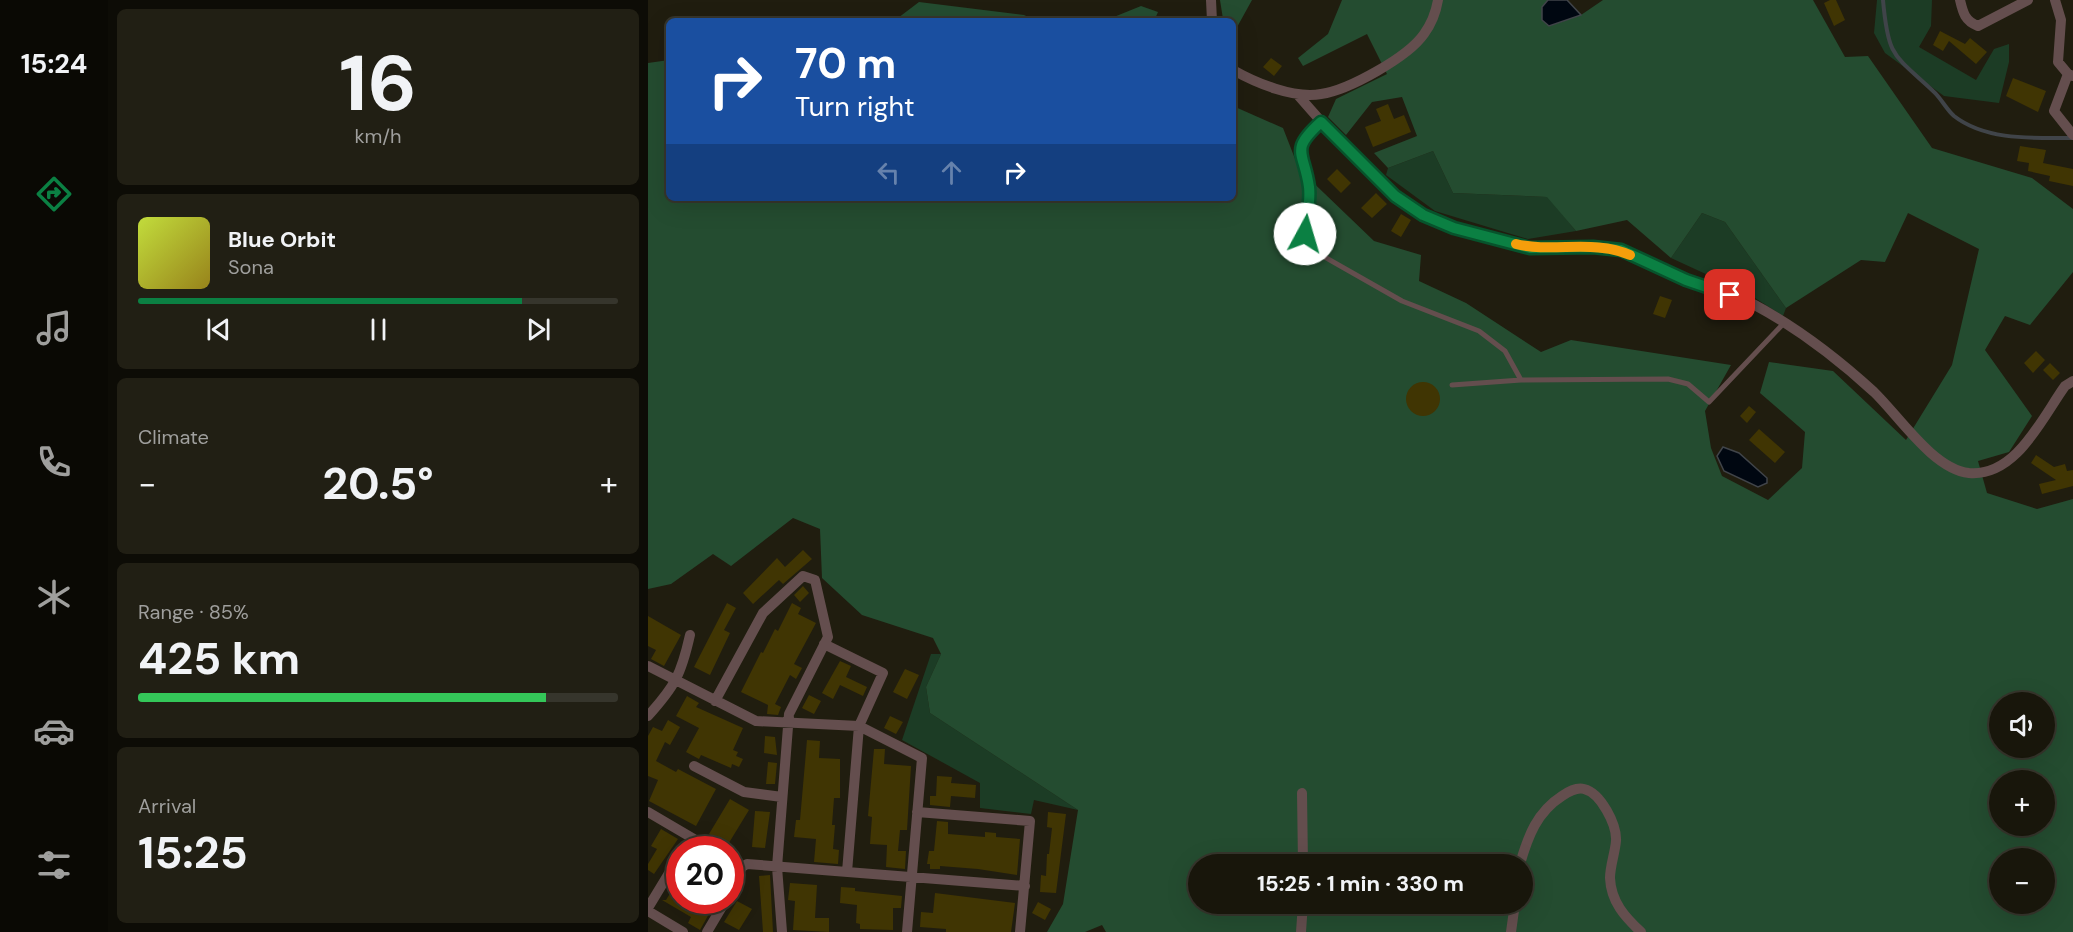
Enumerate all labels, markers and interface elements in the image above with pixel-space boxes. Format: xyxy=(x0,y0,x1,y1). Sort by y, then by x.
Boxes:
text: 16 xyxy=(339,33,417,134)
text: 70 m xyxy=(795,36,896,91)
icon: right xyxy=(696,42,774,120)
text: 15:24 xyxy=(21,46,87,81)
text: Turn right xyxy=(795,89,915,124)
text: km/h xyxy=(354,123,402,149)
icon: left xyxy=(872,156,905,189)
icon: ahead xyxy=(935,156,968,189)
icon: right xyxy=(998,156,1031,189)
icon: directions xyxy=(33,173,75,215)
position arrow xyxy=(1273,202,1337,266)
text: Blue Orbit xyxy=(228,225,336,254)
text: Sona xyxy=(228,254,274,280)
pin xyxy=(1704,269,1755,320)
icon: arrive xyxy=(1713,278,1746,311)
icon: music xyxy=(33,307,75,349)
icon: previous xyxy=(202,313,235,346)
icon: pause xyxy=(362,313,395,346)
icon: next xyxy=(522,313,555,346)
text: Climate xyxy=(138,424,209,450)
icon: phone xyxy=(33,441,75,483)
text: 20.5° xyxy=(322,454,434,513)
text: − xyxy=(138,462,156,505)
text: + xyxy=(600,462,618,505)
icon: climate xyxy=(33,576,75,618)
text: Range · 85% xyxy=(138,599,249,625)
text: 425 km xyxy=(138,629,300,688)
map controls xyxy=(1989,692,2055,914)
button: sound xyxy=(1989,692,2055,758)
icon: car xyxy=(33,710,75,752)
button: + xyxy=(1989,770,2055,836)
text: Arrival xyxy=(138,793,196,819)
text: 15:25 xyxy=(138,823,248,882)
speed limit sign: 20 xyxy=(666,836,744,914)
icon: filters xyxy=(33,844,75,886)
button: − xyxy=(1989,848,2055,914)
text: 15:25 · 1 min · 330 m xyxy=(1257,869,1464,898)

